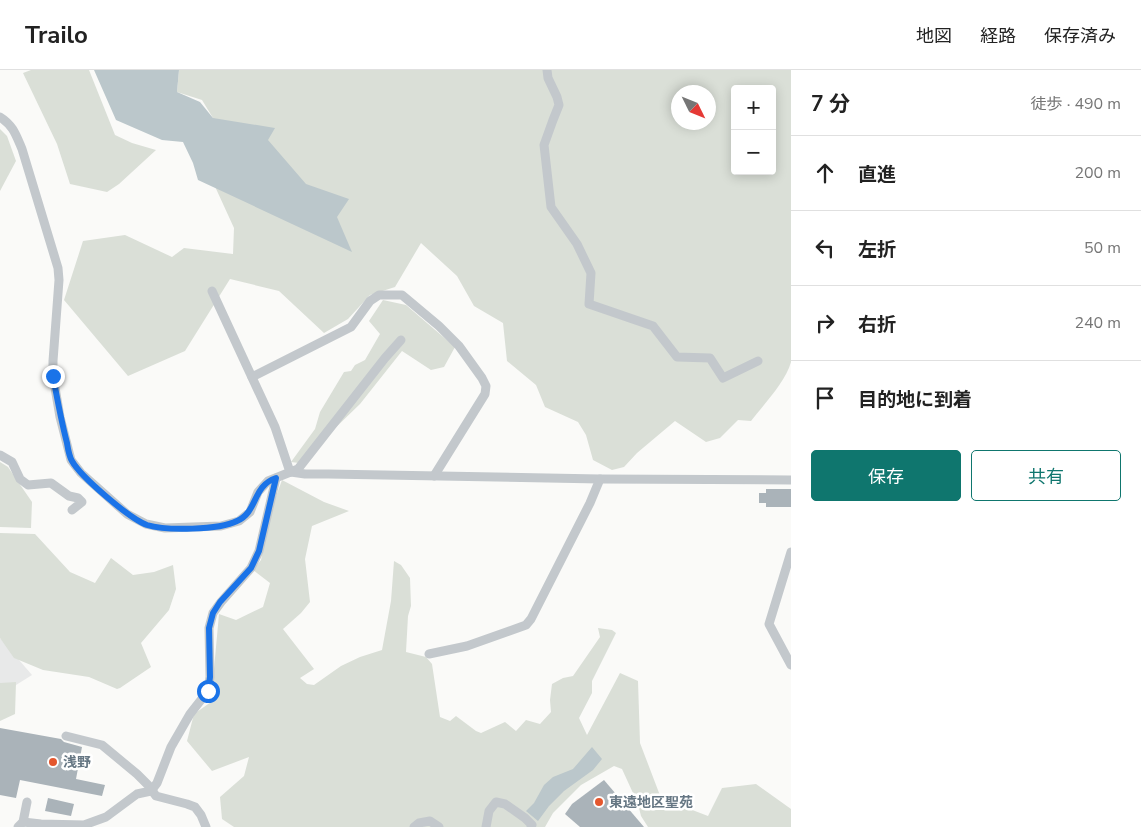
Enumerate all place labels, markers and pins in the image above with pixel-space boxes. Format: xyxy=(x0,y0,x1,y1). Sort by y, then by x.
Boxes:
place label: 浅野 xyxy=(63,753,91,772)
marker: 浅野 xyxy=(47,756,59,768)
place label: 東遠地区聖苑 xyxy=(609,793,693,812)
marker: 東遠地区聖苑 xyxy=(593,796,605,808)

